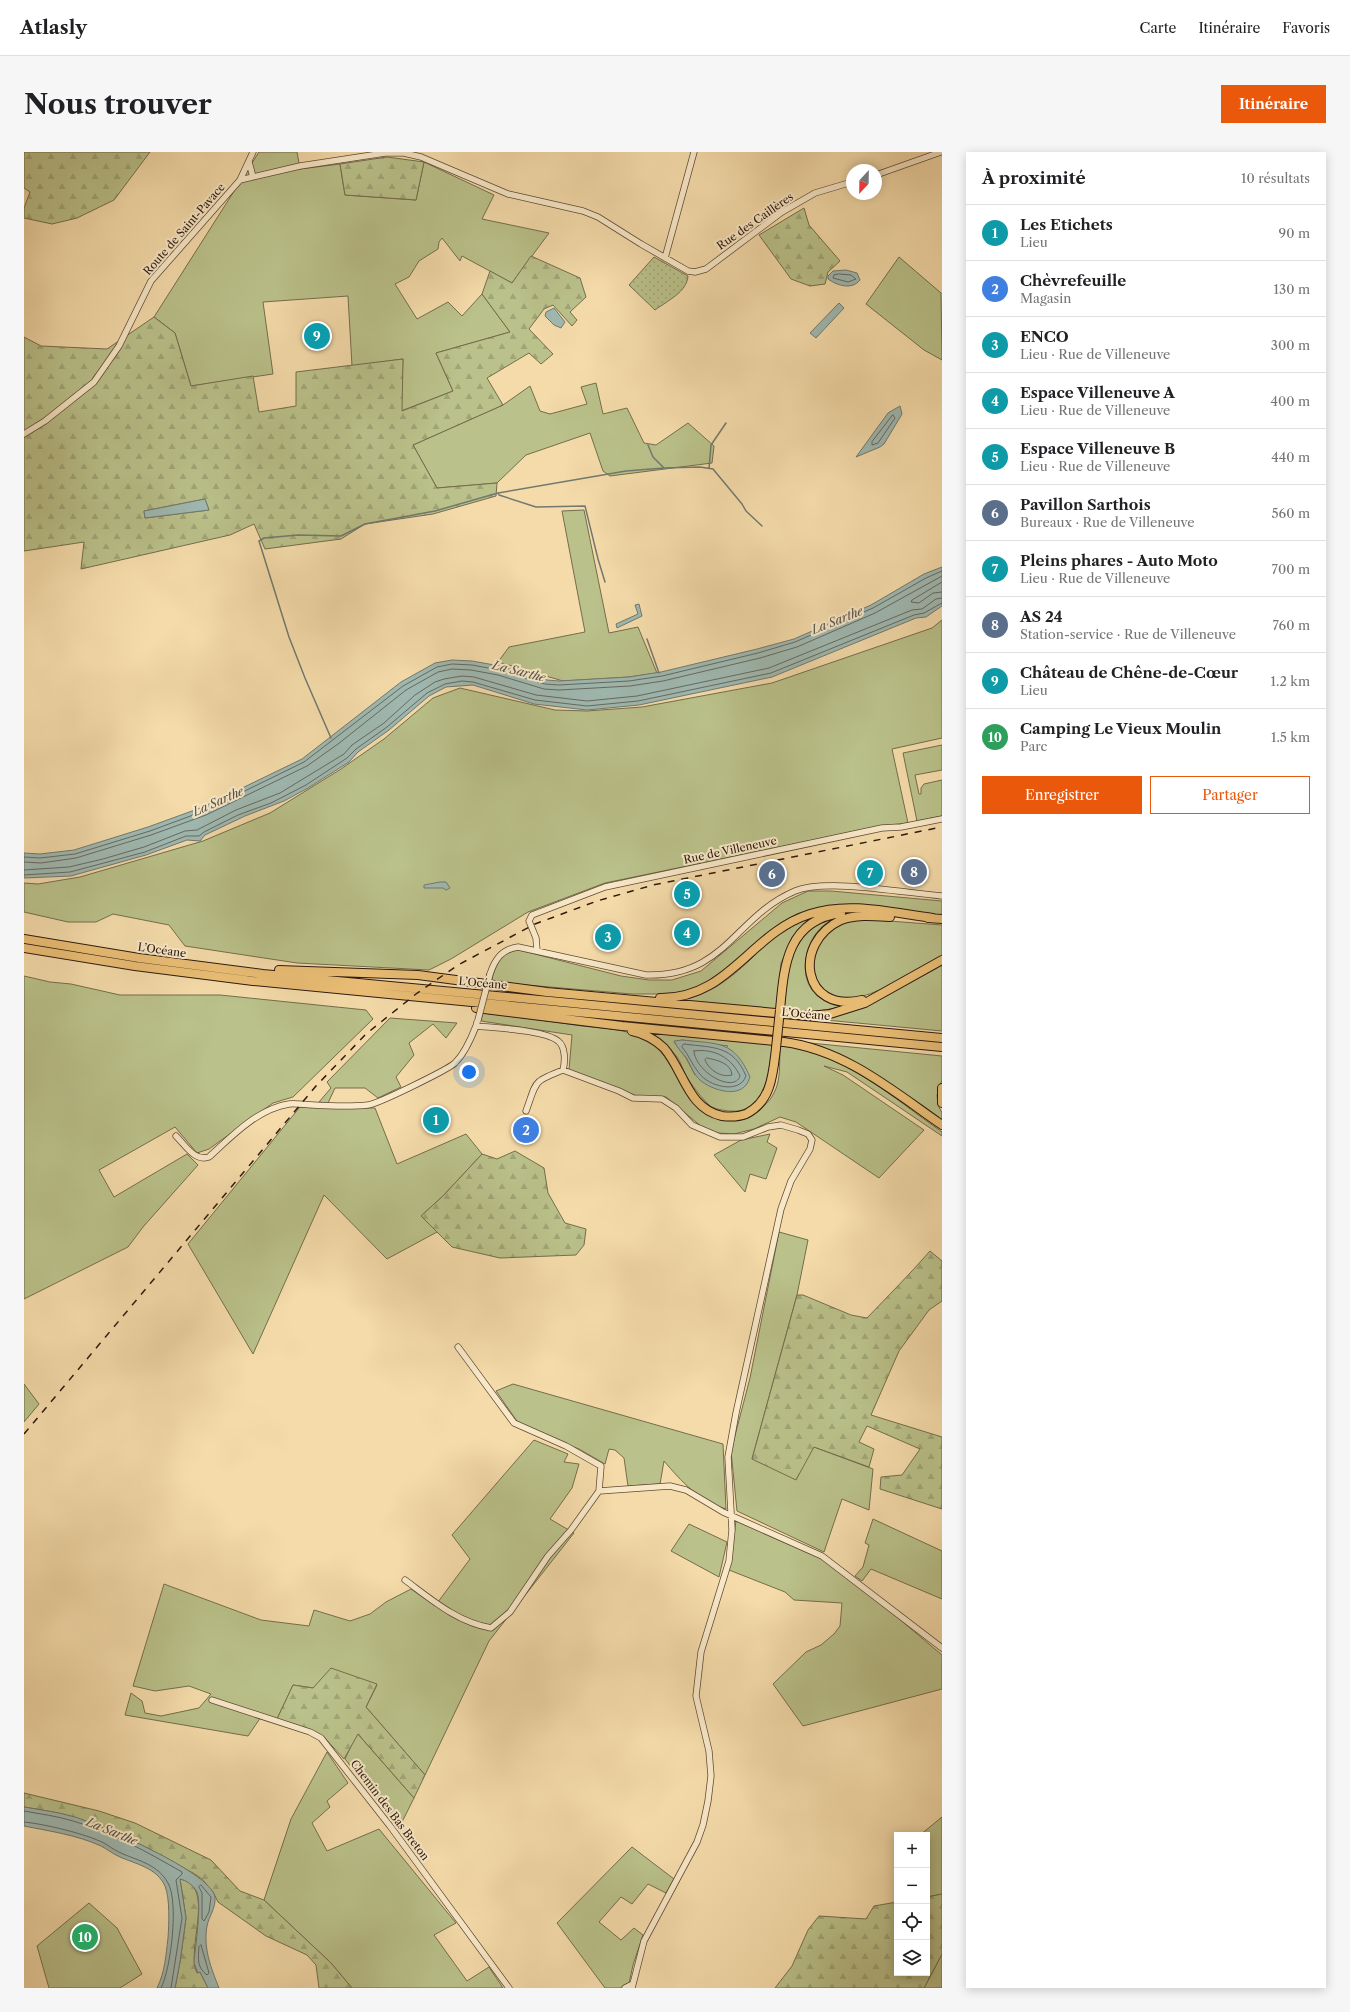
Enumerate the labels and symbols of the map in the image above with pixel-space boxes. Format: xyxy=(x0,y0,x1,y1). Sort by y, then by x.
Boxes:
north arrow xyxy=(846,164,882,200)
street label: Route de Saint-Pavace xyxy=(140,180,228,278)
street label: Rue des Caillères xyxy=(714,189,796,253)
pin: 9 xyxy=(304,321,330,351)
water label: La Sarthe xyxy=(808,602,866,637)
water label: La Sarthe xyxy=(490,657,548,685)
water label: La Sarthe xyxy=(189,783,247,819)
street label: Rue de Villeneuve xyxy=(682,833,778,867)
pin: 8 xyxy=(901,857,927,887)
pin: 7 xyxy=(857,858,883,888)
pin: 6 xyxy=(759,859,785,889)
pin: 5 xyxy=(674,879,700,909)
pin: 4 xyxy=(674,918,700,948)
pin: 3 xyxy=(595,922,621,952)
street label: L’Océane xyxy=(137,940,187,960)
street label: L’Océane xyxy=(458,974,508,992)
street label: L’Océane xyxy=(781,1005,831,1023)
your location xyxy=(459,1062,479,1082)
pin: 1 xyxy=(423,1105,449,1135)
pin: 2 xyxy=(513,1115,539,1145)
street label: Chemin des Bas Breton xyxy=(348,1757,433,1863)
water label: La Sarthe xyxy=(83,1814,141,1849)
pin: 10 xyxy=(72,1922,98,1952)

